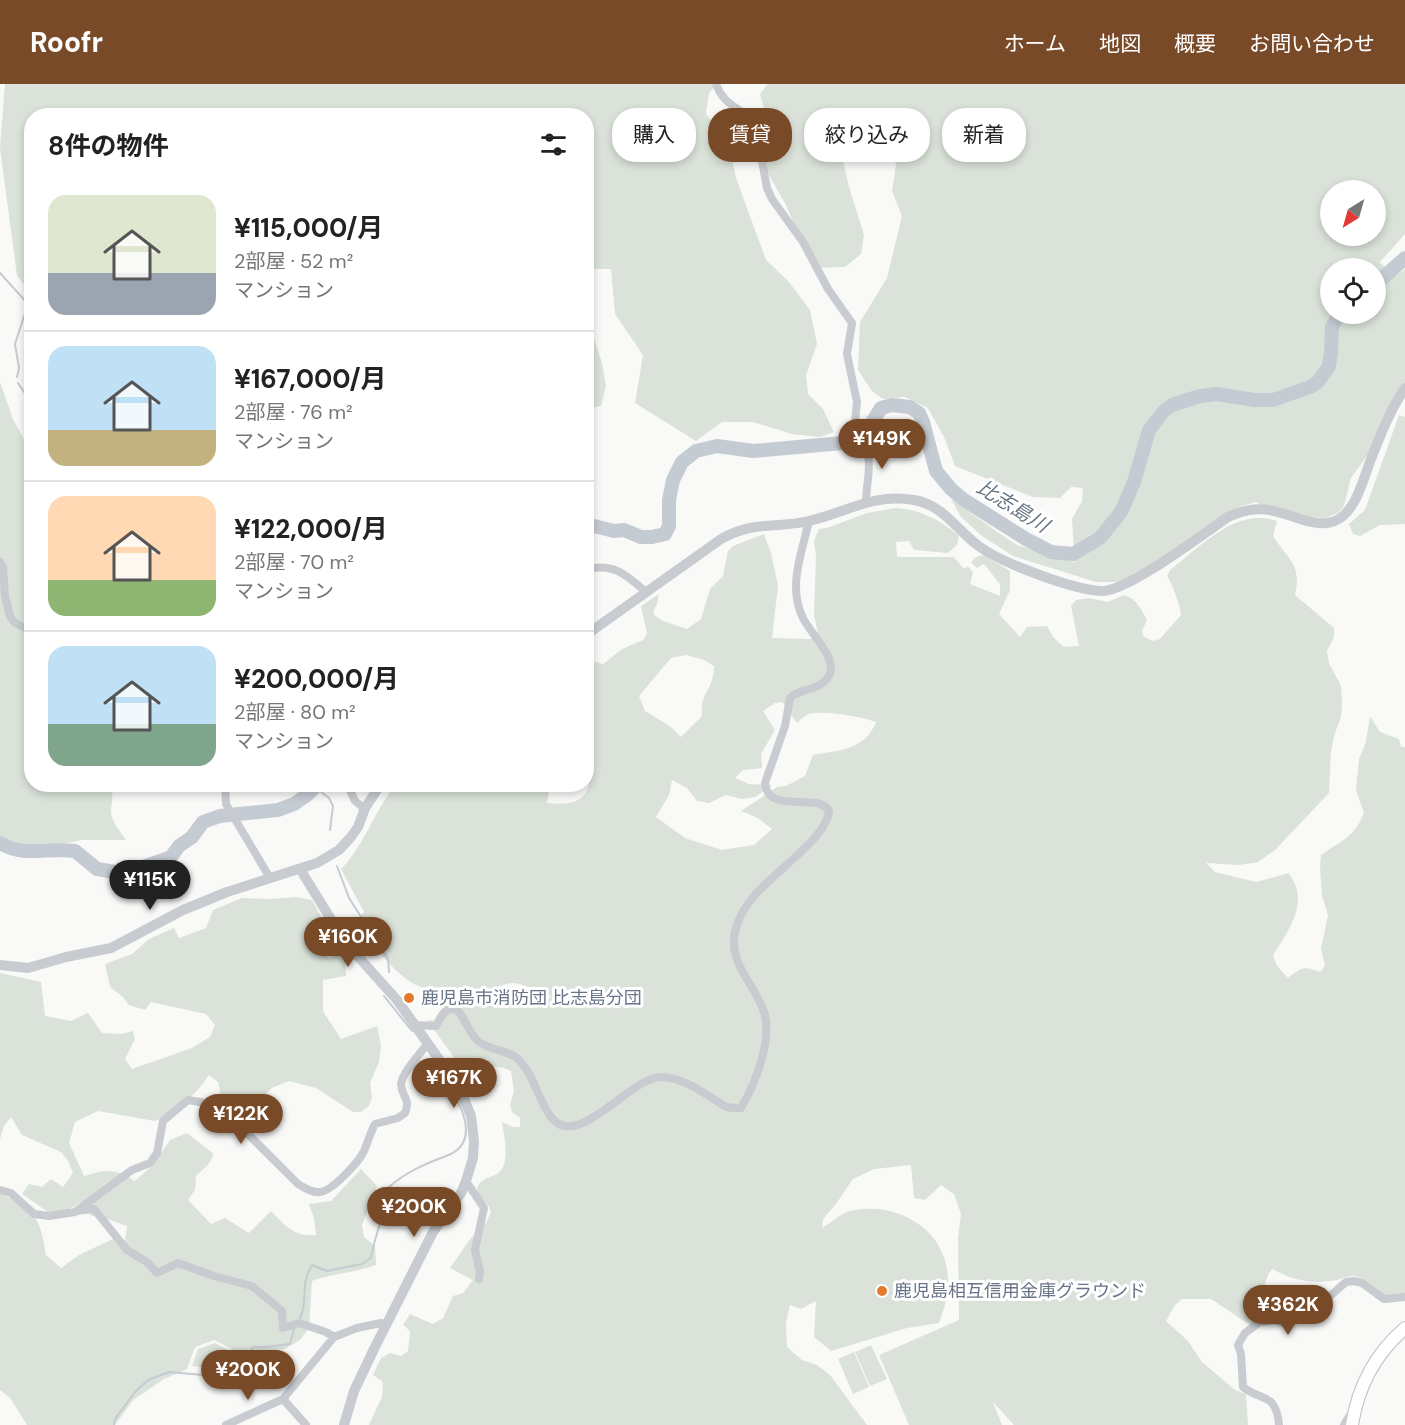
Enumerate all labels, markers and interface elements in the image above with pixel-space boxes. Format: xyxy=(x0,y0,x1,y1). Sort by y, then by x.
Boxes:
text: Roofr xyxy=(30,24,103,61)
text: ホーム xyxy=(1004,30,1066,58)
text: 地図 xyxy=(1099,30,1141,58)
text: 概要 xyxy=(1174,30,1216,58)
text: お問い合わせ xyxy=(1249,30,1375,58)
chip: 購入 xyxy=(612,108,696,162)
chip: 賃貸 xyxy=(708,108,792,162)
chip: 絞り込み xyxy=(804,108,930,162)
chip: 新着 xyxy=(942,108,1026,162)
icon: filters xyxy=(537,128,570,161)
text: 8件の物件 xyxy=(48,129,168,163)
north arrow xyxy=(1320,180,1386,246)
map controls xyxy=(1320,180,1386,324)
text: ¥115,000/月 xyxy=(234,211,383,245)
icon: home xyxy=(96,219,168,291)
text: 2部屋 · 52 m² xyxy=(234,248,353,274)
button: locate xyxy=(1320,258,1386,324)
text: マンション xyxy=(234,277,334,303)
text: ¥167,000/月 xyxy=(234,362,387,396)
icon: home xyxy=(96,370,168,442)
text: 2部屋 · 76 m² xyxy=(234,399,353,425)
pin: ¥149K xyxy=(840,419,924,470)
text: ¥149K xyxy=(852,425,912,451)
text: マンション xyxy=(234,428,334,454)
water label: 比志島川 xyxy=(972,474,1056,539)
text: ¥122,000/月 xyxy=(234,512,388,546)
icon: home xyxy=(96,520,168,592)
text: 2部屋 · 70 m² xyxy=(234,549,354,575)
text: マンション xyxy=(234,578,334,604)
text: ¥200,000/月 xyxy=(234,662,399,696)
icon: home xyxy=(96,670,168,742)
text: 2部屋 · 80 m² xyxy=(234,699,356,725)
text: マンション xyxy=(234,728,334,754)
pin: ¥115K xyxy=(108,860,192,911)
text: ¥115K xyxy=(123,866,177,892)
pin: ¥160K xyxy=(306,917,390,968)
text: ¥160K xyxy=(318,923,378,949)
place label: 鹿児島市消防団 比志島分団 xyxy=(421,986,642,1010)
marker: 鹿児島市消防団 比志島分団 xyxy=(402,991,416,1005)
pin: ¥167K xyxy=(412,1058,496,1109)
text: ¥167K xyxy=(426,1064,482,1090)
pin: ¥122K xyxy=(199,1094,283,1145)
text: ¥122K xyxy=(213,1100,269,1126)
pin: ¥200K xyxy=(372,1187,456,1238)
text: ¥200K xyxy=(381,1193,447,1219)
place label: 鹿児島相互信用金庫グラウンド xyxy=(894,1279,1146,1303)
marker: 鹿児島相互信用金庫グラウンド xyxy=(875,1284,889,1298)
pin: ¥362K xyxy=(1246,1285,1330,1336)
text: ¥362K xyxy=(1257,1291,1319,1317)
pin: ¥200K xyxy=(206,1350,290,1401)
text: ¥200K xyxy=(215,1356,281,1382)

